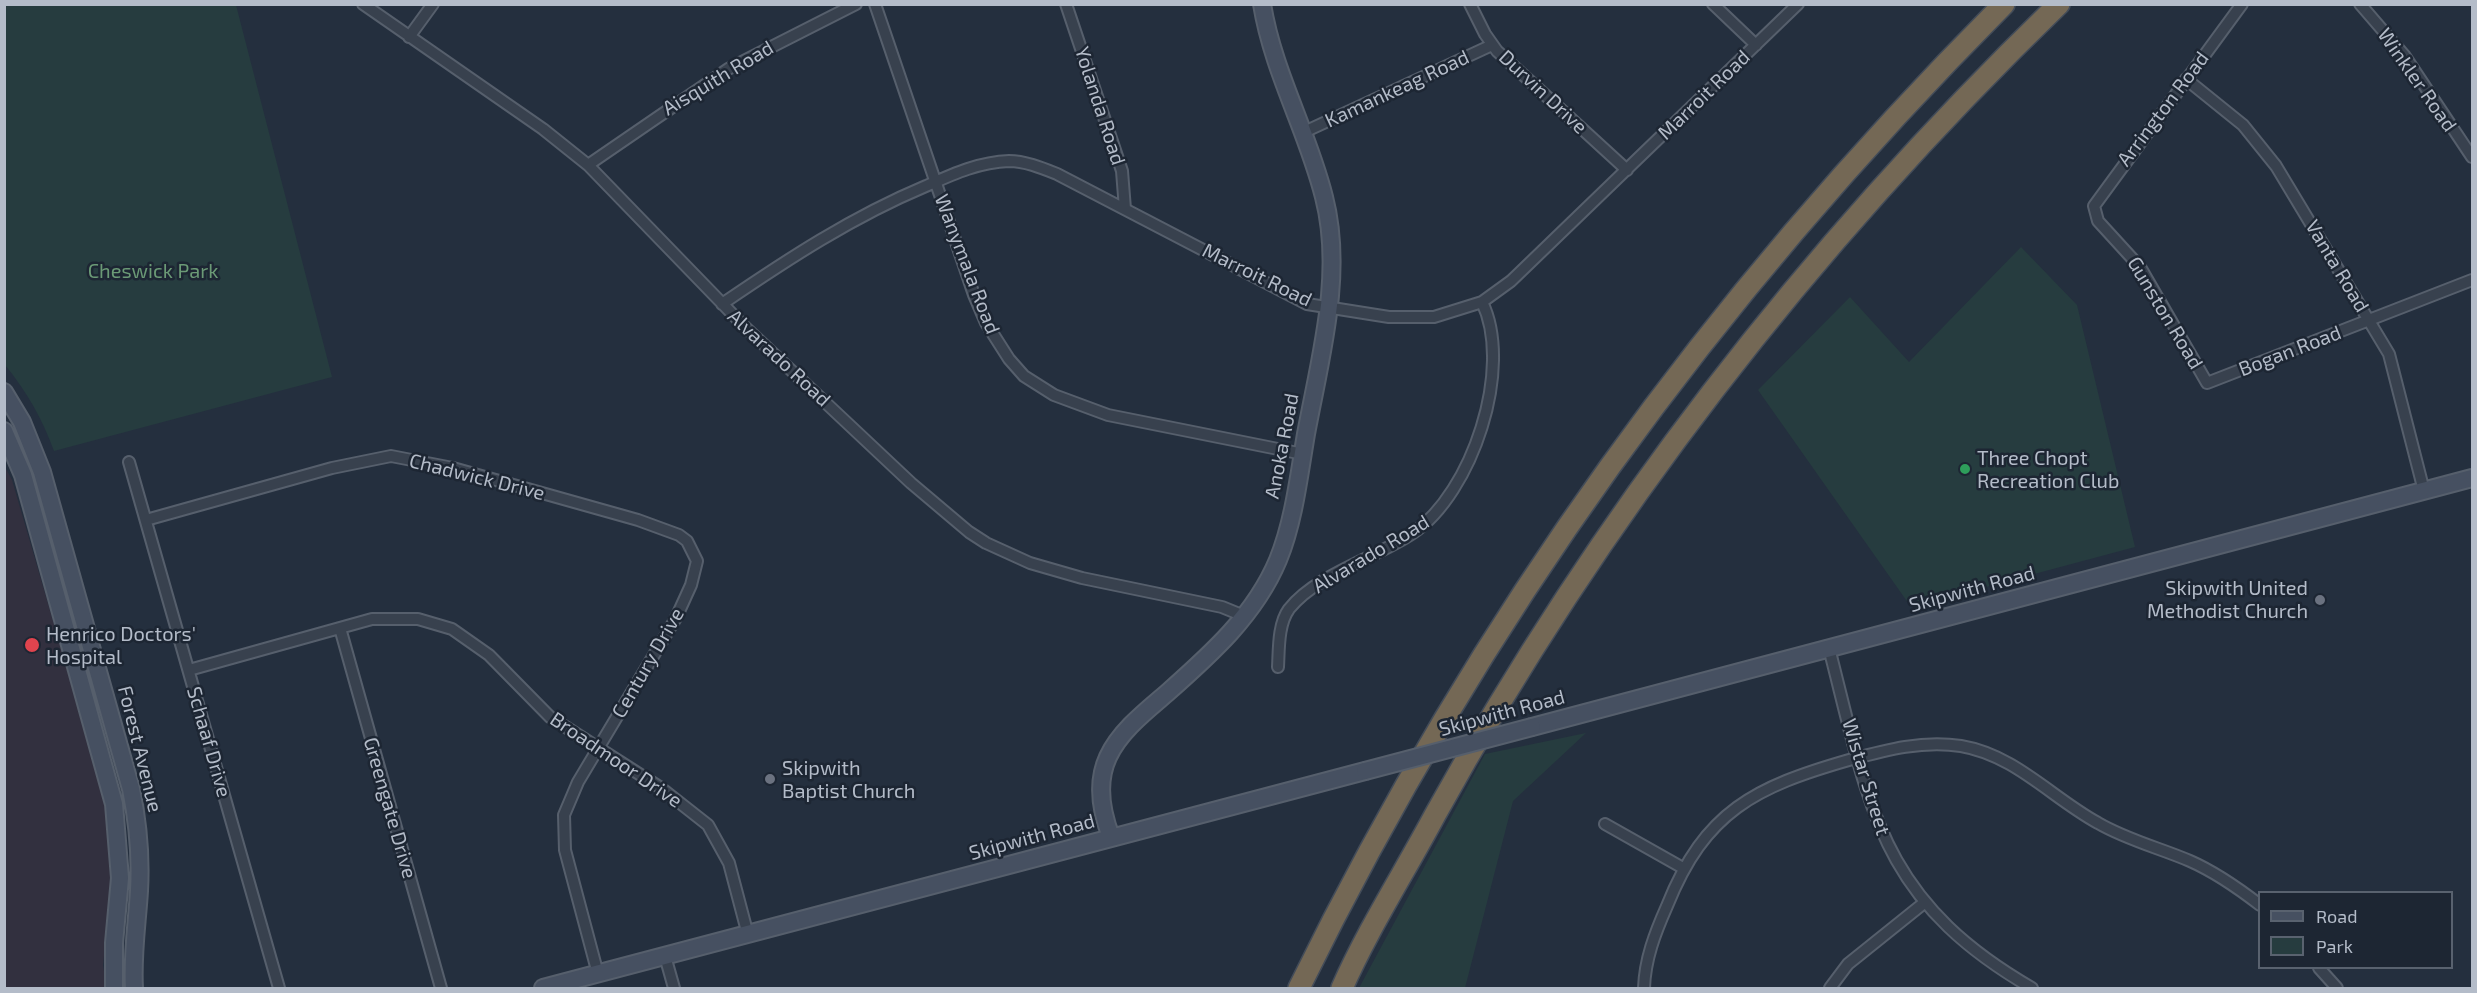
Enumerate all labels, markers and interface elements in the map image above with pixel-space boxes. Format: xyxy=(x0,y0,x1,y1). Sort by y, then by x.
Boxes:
street label: Winkler Road xyxy=(2372,24,2462,136)
street label: Aisquith Road xyxy=(658,36,778,120)
street label: Yolanda Road xyxy=(1070,44,1130,168)
street label: Kamankeag Road xyxy=(1321,45,1473,133)
street label: Durvin Drive xyxy=(1494,45,1592,139)
street label: Marroit Road xyxy=(1653,45,1755,145)
street label: Arrington Road xyxy=(2112,47,2214,171)
street label: Wanymala Road xyxy=(929,191,1005,337)
street label: Vanta Road xyxy=(2300,216,2374,316)
street label: Marroit Road xyxy=(1198,238,1316,312)
street label: Gunston Road xyxy=(2122,252,2208,374)
park label: Cheswick Park xyxy=(88,259,218,283)
street label: Alvarado Road xyxy=(723,304,835,412)
street label: Bogan Road xyxy=(2235,320,2345,382)
street label: Anoka Road xyxy=(1260,391,1304,501)
place label: Three Chopt Recreation Club xyxy=(1977,446,2119,493)
street label: Chadwick Drive xyxy=(407,449,547,505)
marker: Three Chopt Recreation Club xyxy=(1958,462,1972,476)
street label: Alvarado Road xyxy=(1308,510,1434,598)
street label: Skipwith Road xyxy=(1907,561,2037,617)
place label: Skipwith United Methodist Church xyxy=(2147,576,2308,623)
marker: Skipwith United Methodist Church xyxy=(2313,593,2327,607)
street label: Century Drive xyxy=(607,604,689,722)
place label: Henrico Doctors' Hospital xyxy=(46,622,196,669)
marker: Henrico Doctors' Hospital xyxy=(23,636,41,654)
street label: Forest Avenue xyxy=(113,683,167,815)
street label: Schaaf Drive xyxy=(182,684,236,800)
street label: Skipwith Road xyxy=(1437,685,1567,741)
street label: Broadmoor Drive xyxy=(545,707,687,813)
street label: Wistar Street xyxy=(1837,716,1895,838)
street label: Greengate Drive xyxy=(358,735,422,881)
place label: Skipwith Baptist Church xyxy=(782,756,915,803)
marker: Skipwith Baptist Church xyxy=(763,772,777,786)
street label: Skipwith Road xyxy=(967,809,1097,865)
legend xyxy=(2258,891,2453,969)
text: Road xyxy=(2316,905,2357,927)
text: Park xyxy=(2316,935,2353,957)

